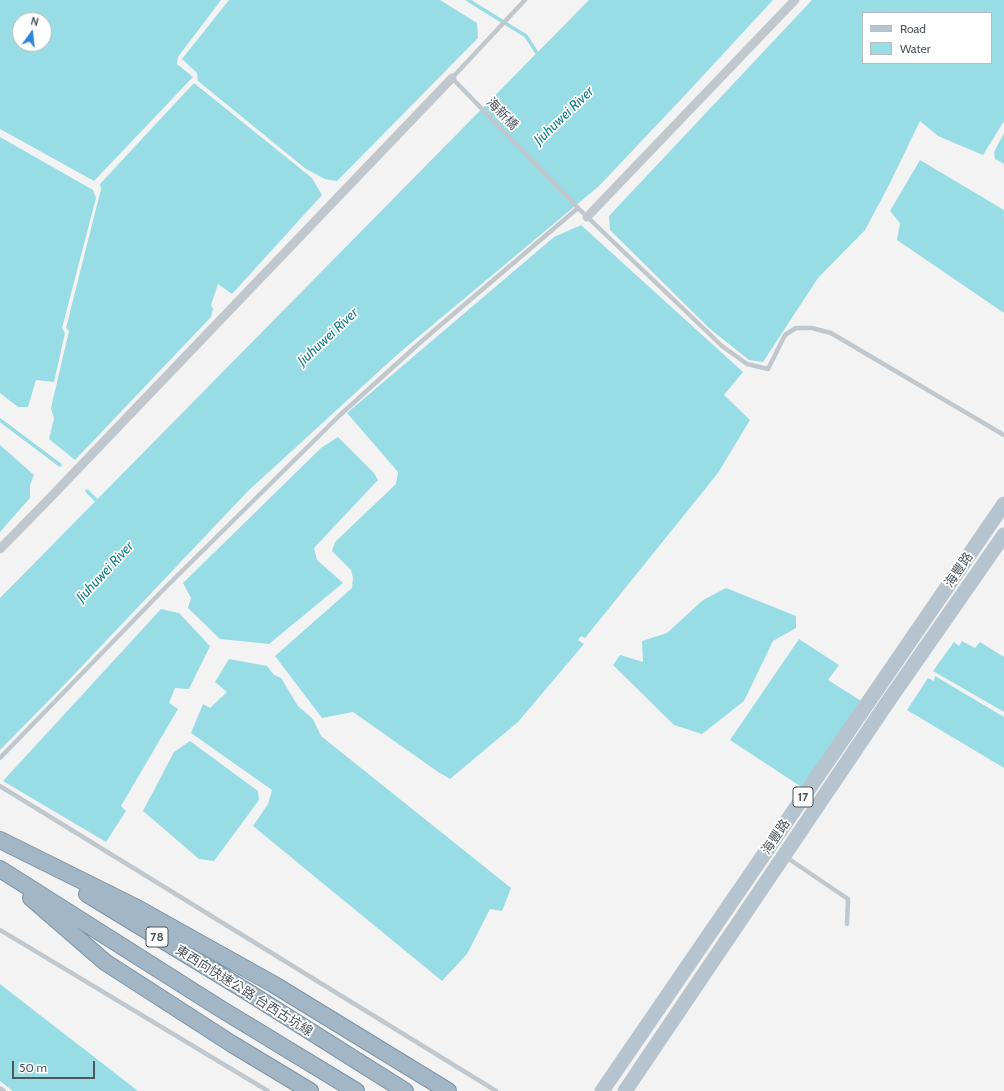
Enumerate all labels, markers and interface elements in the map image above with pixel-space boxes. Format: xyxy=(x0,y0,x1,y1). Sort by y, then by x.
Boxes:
north arrow xyxy=(12,12,52,52)
legend xyxy=(862,12,992,64)
text: N xyxy=(29,14,40,29)
text: Road xyxy=(900,21,926,36)
text: Water xyxy=(900,41,930,56)
water label: Jiuhuwei River xyxy=(531,83,597,149)
street label: 海新橋 xyxy=(483,95,521,133)
water label: Jiuhuwei River xyxy=(294,305,362,369)
water label: Jiuhuwei River xyxy=(73,538,137,606)
street label: 海豐路 xyxy=(941,550,977,590)
road number: 17 xyxy=(793,787,813,807)
street label: 海豐路 xyxy=(759,816,793,858)
road number: 78 xyxy=(146,927,168,947)
street label: 東西向快速公路 台西古坑線 xyxy=(172,942,316,1040)
scale bar xyxy=(14,1053,97,1079)
text: 50 m xyxy=(19,1060,47,1075)

